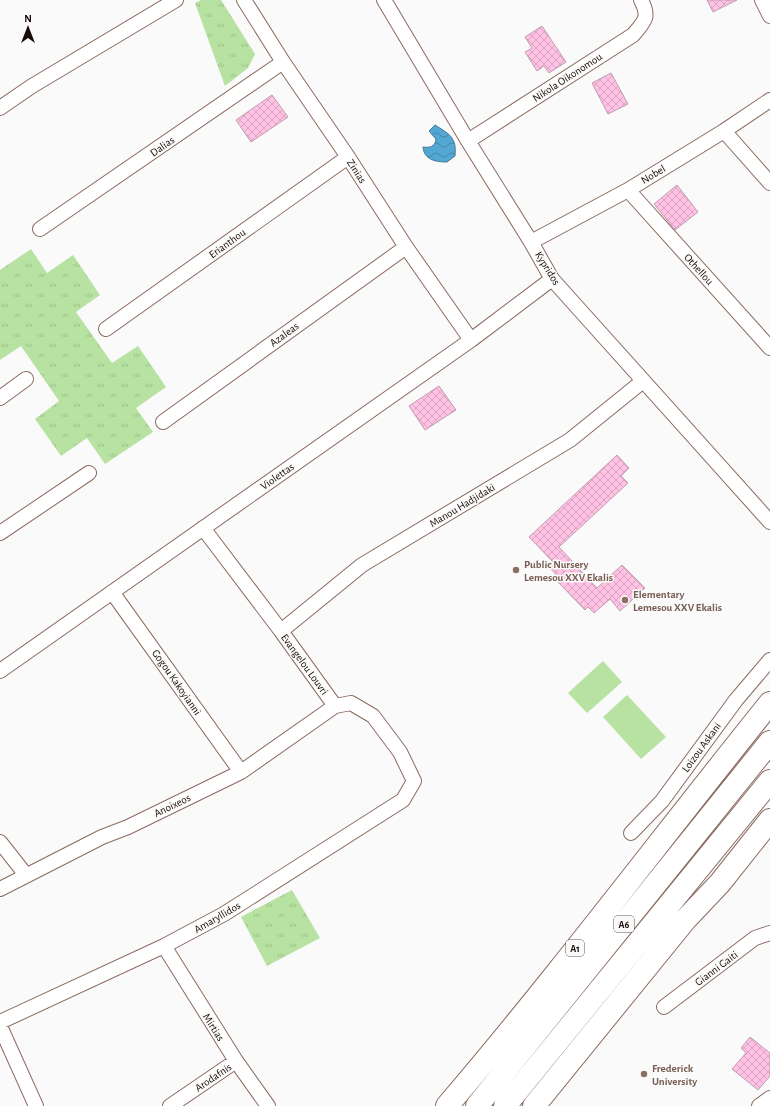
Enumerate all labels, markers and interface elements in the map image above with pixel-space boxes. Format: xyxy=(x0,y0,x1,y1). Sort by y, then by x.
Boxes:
north arrow xyxy=(8,8,48,48)
text: N xyxy=(24,13,32,24)
street label: Nikola Oikonomou xyxy=(530,51,604,104)
street label: Dalias xyxy=(148,134,176,159)
street label: Zinias xyxy=(345,157,368,185)
street label: Nobel xyxy=(639,163,667,186)
street label: Erianthou xyxy=(207,226,248,260)
street label: Kypridos xyxy=(533,250,562,287)
street label: Othellou xyxy=(682,252,716,287)
street label: Azaleas xyxy=(268,320,301,349)
street label: Violettas xyxy=(258,461,296,492)
street label: Manou Hadjidaki xyxy=(428,482,497,529)
place label: Public Nursery Lemesou XXV Ekalis xyxy=(524,559,613,583)
marker: Public Nursery Lemesou XXV Ekalis xyxy=(511,565,521,575)
place label: Elementary Lemesou XXV Ekalis xyxy=(633,589,722,613)
marker: Elementary Lemesou XXV Ekalis xyxy=(620,595,630,605)
street label: Evangelou Louvri xyxy=(279,632,330,697)
street label: Gogou Kakoyianni xyxy=(150,647,203,717)
street label: Loizou Askani xyxy=(680,721,723,774)
street label: Anoixeos xyxy=(152,792,192,819)
street label: Amaryllidos xyxy=(192,900,242,935)
road number: A6 xyxy=(614,916,634,932)
road number: A1 xyxy=(566,940,584,956)
street label: Gianni Gaiti xyxy=(693,949,740,988)
street label: Mirtias xyxy=(201,1012,226,1043)
street label: Arodafnis xyxy=(193,1061,234,1094)
place label: Frederick University xyxy=(652,1063,697,1087)
marker: Frederick University xyxy=(639,1069,649,1079)

